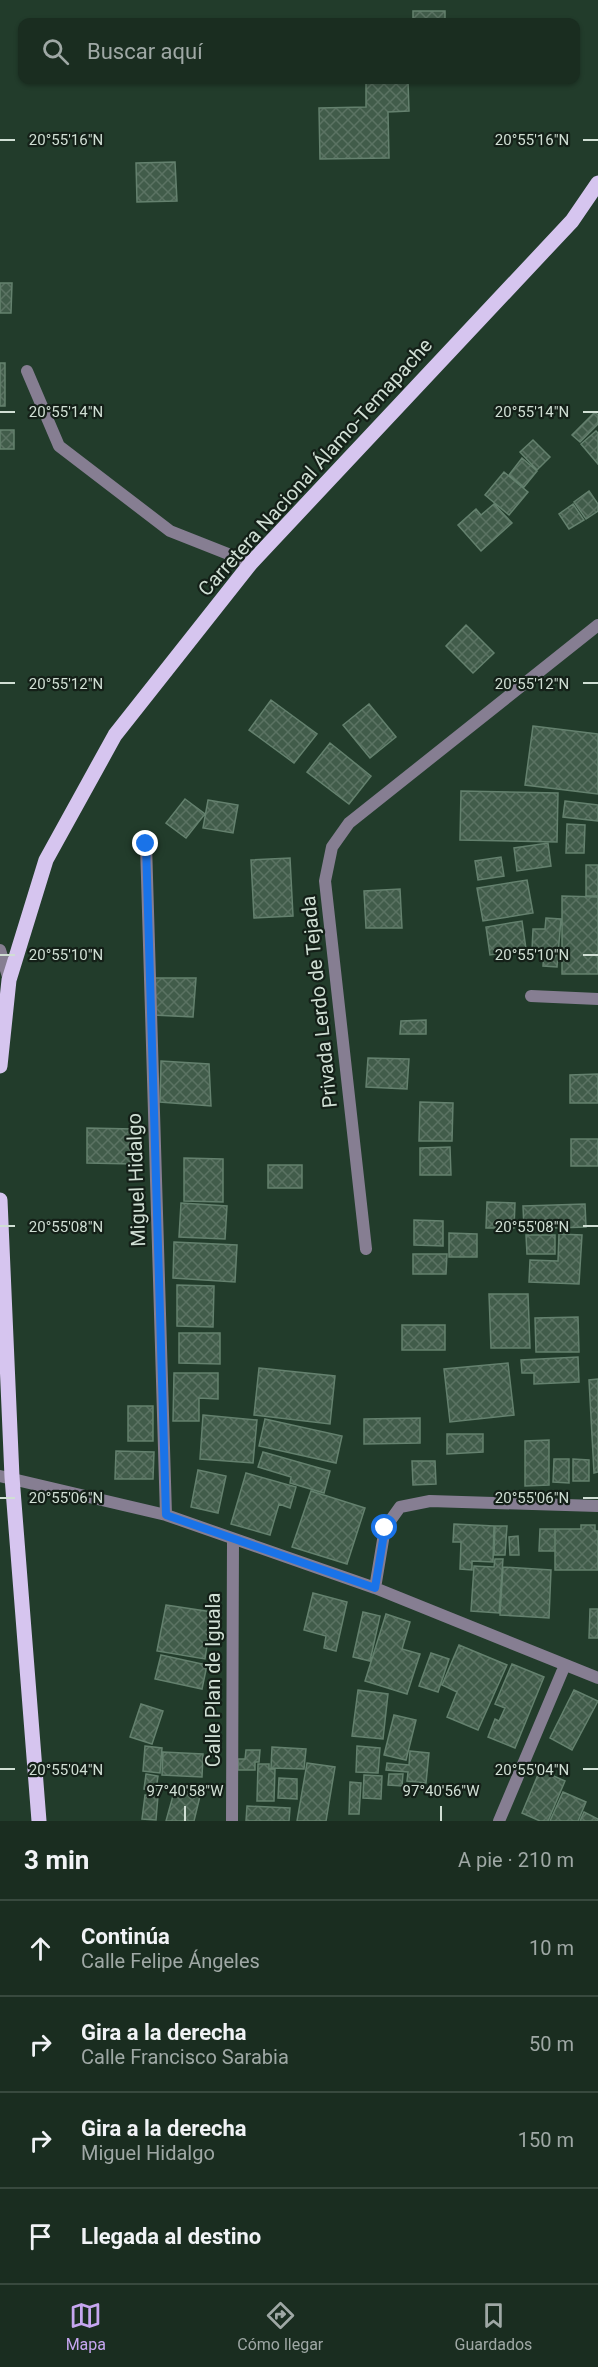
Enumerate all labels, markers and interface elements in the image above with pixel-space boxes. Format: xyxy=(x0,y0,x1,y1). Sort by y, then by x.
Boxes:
search box xyxy=(18,18,580,84)
icon: search xyxy=(39,35,72,68)
text: Buscar aquí xyxy=(87,39,203,64)
text: 20°55'16"N xyxy=(29,131,103,149)
text: 20°55'16"N xyxy=(495,131,569,149)
street label: Carretera Nacional Álamo-Temapache xyxy=(193,333,437,601)
text: 20°55'14"N xyxy=(29,403,103,421)
text: 20°55'14"N xyxy=(495,403,569,421)
text: 20°55'12"N xyxy=(29,675,103,693)
text: 20°55'12"N xyxy=(495,675,569,693)
route end xyxy=(132,830,158,856)
street label: Privada Lerdo de Tejada xyxy=(296,895,342,1109)
text: 20°55'10"N xyxy=(29,946,103,964)
text: 20°55'10"N xyxy=(495,946,569,964)
street label: Miguel Hidalgo xyxy=(122,1113,150,1247)
text: 20°55'08"N xyxy=(29,1218,103,1236)
text: 20°55'08"N xyxy=(495,1218,569,1236)
text: 20°55'06"N xyxy=(29,1489,103,1507)
text: 20°55'06"N xyxy=(495,1489,569,1507)
route start xyxy=(371,1514,397,1540)
street label: Calle Plan de Iguala xyxy=(201,1593,225,1767)
text: 20°55'04"N xyxy=(29,1761,103,1779)
text: 20°55'04"N xyxy=(495,1761,569,1779)
text: 97°40'58"W xyxy=(147,1782,223,1800)
text: 97°40'56"W xyxy=(403,1782,479,1800)
text: 3 min xyxy=(24,1845,89,1875)
text: A pie · 210 m xyxy=(458,1848,574,1872)
text: Continúa xyxy=(81,1924,170,1949)
icon: ahead xyxy=(24,1932,57,1965)
text: 10 m xyxy=(529,1936,574,1960)
text: Calle Felipe Ángeles xyxy=(81,1949,260,1973)
text: Gira a la derecha xyxy=(81,2020,247,2045)
icon: right xyxy=(24,2028,57,2061)
text: 50 m xyxy=(529,2032,574,2056)
text: Calle Francisco Sarabia xyxy=(81,2045,289,2069)
text: Gira a la derecha xyxy=(81,2116,247,2141)
icon: right xyxy=(24,2124,57,2157)
text: 150 m xyxy=(518,2128,574,2152)
text: Miguel Hidalgo xyxy=(81,2141,215,2165)
icon: arrive xyxy=(24,2220,57,2253)
text: Llegada al destino xyxy=(81,2224,261,2249)
tab: Mapa xyxy=(66,2299,106,2354)
tab: Cómo llegar xyxy=(237,2299,323,2354)
tab: Guardados xyxy=(455,2299,532,2354)

